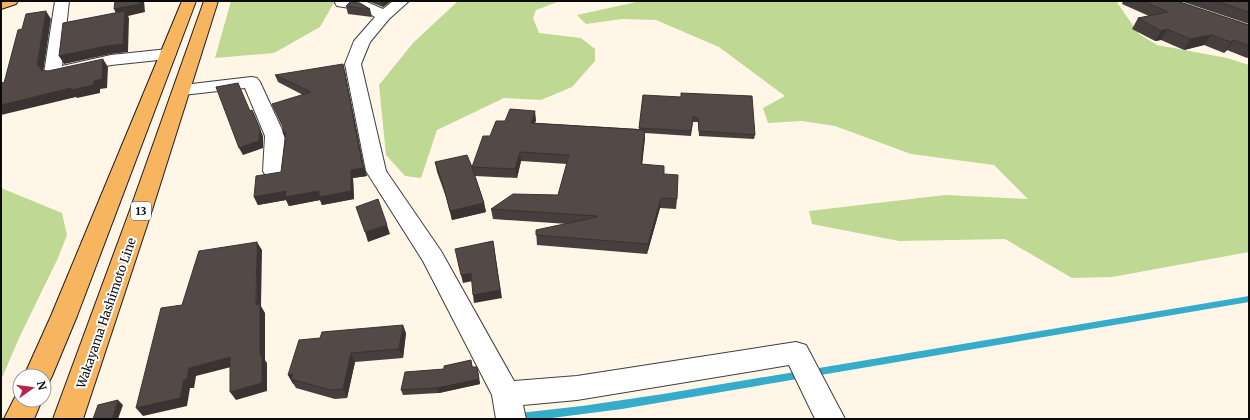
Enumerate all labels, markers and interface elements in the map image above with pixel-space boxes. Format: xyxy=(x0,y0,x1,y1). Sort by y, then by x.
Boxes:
road number: 13 xyxy=(131,202,151,220)
street label: Wakayama Hashimoto Line xyxy=(73,236,139,391)
north arrow xyxy=(12,368,52,408)
text: N xyxy=(34,380,50,392)

